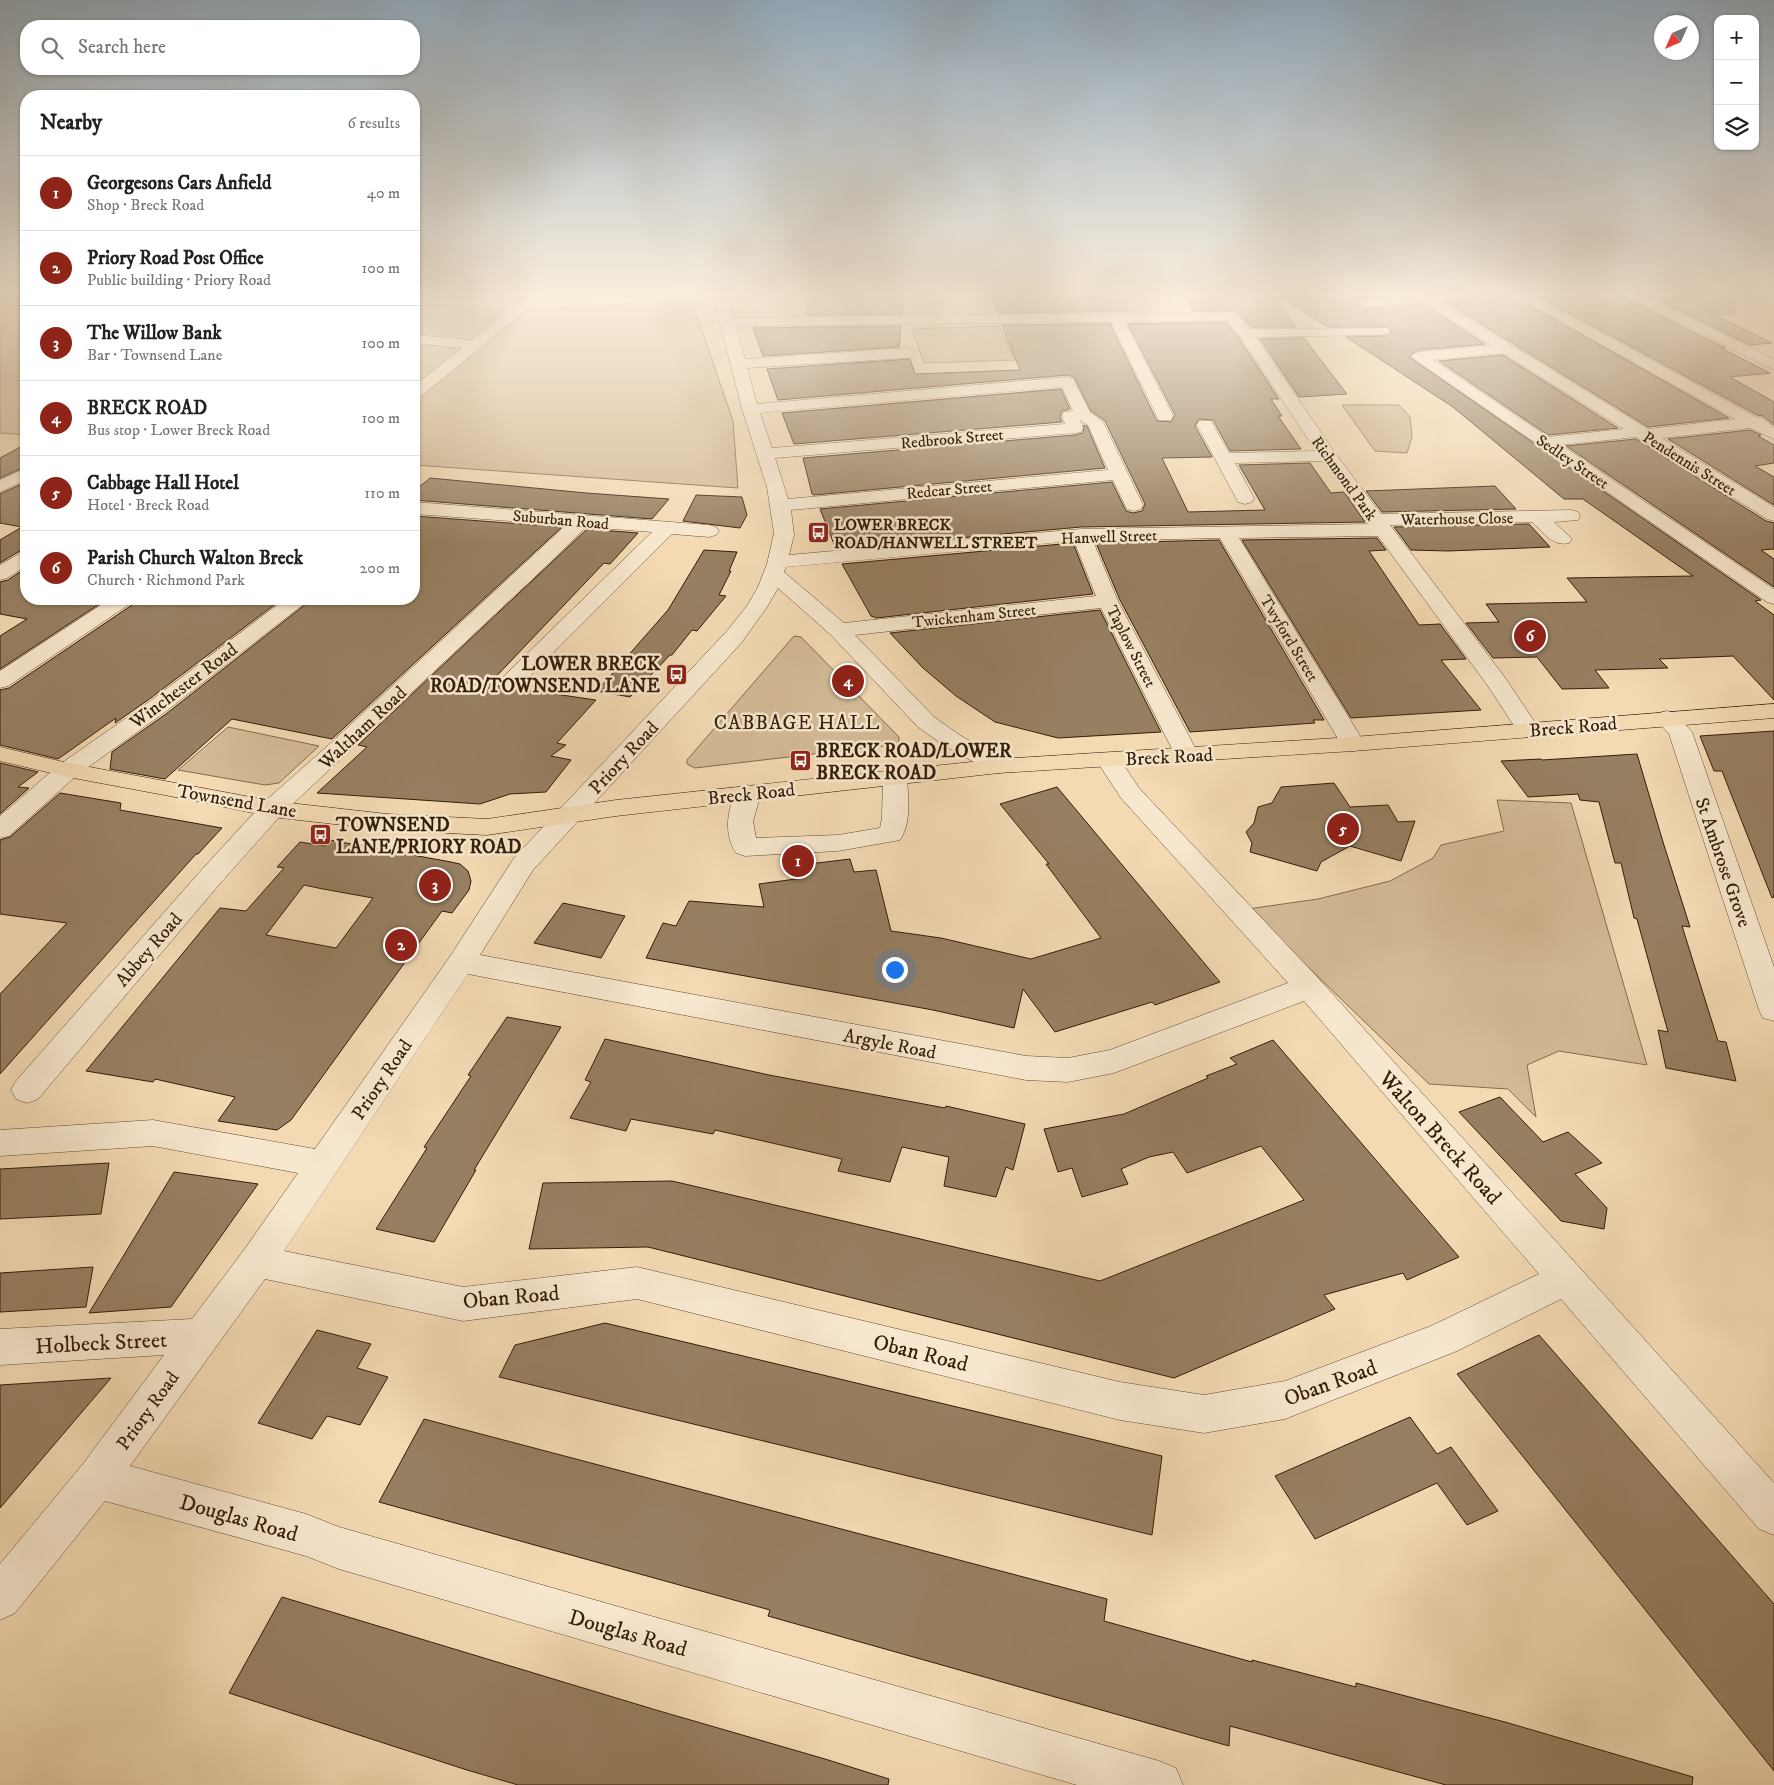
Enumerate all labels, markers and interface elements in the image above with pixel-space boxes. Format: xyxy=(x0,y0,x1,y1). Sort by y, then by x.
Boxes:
north arrow xyxy=(1654,15,1699,60)
map controls xyxy=(1714,15,1759,150)
button: + xyxy=(1714,15,1759,60)
search box xyxy=(20,20,420,75)
icon: search xyxy=(38,34,66,62)
text: Search here xyxy=(78,36,166,59)
button: − xyxy=(1714,60,1759,105)
button: layers xyxy=(1714,105,1759,150)
text: Nearby xyxy=(40,110,102,136)
text: 6 results xyxy=(347,113,400,133)
text: Georgesons Cars Anfield xyxy=(87,172,271,195)
text: 1 xyxy=(53,183,59,203)
text: 40 m xyxy=(367,183,400,203)
text: Shop · Breck Road xyxy=(87,195,204,215)
text: Priory Road Post Office xyxy=(87,247,264,270)
text: 2 xyxy=(52,258,60,278)
text: 100 m xyxy=(362,258,400,278)
text: Public building · Priory Road xyxy=(87,270,271,290)
text: The Willow Bank xyxy=(87,322,222,345)
text: 3 xyxy=(53,333,59,353)
text: 100 m xyxy=(362,333,400,353)
text: Bar · Townsend Lane xyxy=(87,345,222,365)
text: BRECK ROAD xyxy=(87,397,207,420)
text: 4 xyxy=(51,408,61,428)
text: 100 m xyxy=(362,408,400,428)
text: Bus stop · Lower Breck Road xyxy=(87,420,270,440)
street label: Redbrook Street xyxy=(900,425,1004,453)
street label: Pendennis Street xyxy=(1639,427,1740,500)
street label: Sedley Street xyxy=(1532,430,1613,493)
street label: Richmond Park xyxy=(1307,432,1382,525)
text: Cabbage Hall Hotel xyxy=(87,472,239,495)
street label: Redcar Street xyxy=(905,476,993,504)
text: 5 xyxy=(52,483,60,503)
text: 110 m xyxy=(364,483,400,503)
text: Hotel · Breck Road xyxy=(87,495,209,515)
street label: Suburban Road xyxy=(512,506,610,534)
street label: Waterhouse Close xyxy=(1400,508,1514,530)
place label: LOWER BRECK ROAD/HANWELL STREET xyxy=(834,515,1038,553)
bus stop icon: LOWER BRECK ROAD/HANWELL STREET xyxy=(806,521,830,545)
street label: Hanwell Street xyxy=(1061,525,1157,549)
text: Parish Church Walton Breck xyxy=(87,547,303,570)
text: 6 xyxy=(52,558,60,578)
text: 200 m xyxy=(359,558,400,578)
text: Church · Richmond Park xyxy=(87,570,245,590)
street label: Twyford Street xyxy=(1255,592,1323,685)
street label: Twickenham Street xyxy=(911,600,1037,632)
street label: Taplow Street xyxy=(1102,602,1160,691)
pin: 6 xyxy=(1514,617,1546,655)
street label: Winchester Road xyxy=(125,638,243,735)
place label: LOWER BRECK ROAD/TOWNSEND LANE xyxy=(430,653,661,698)
bus stop icon: LOWER BRECK ROAD/TOWNSEND LANE xyxy=(664,662,688,686)
pin: 4 xyxy=(832,662,864,700)
street label: Waltham Road xyxy=(314,681,412,775)
district label: CABBAGE HALL xyxy=(714,711,880,736)
street label: Breck Road xyxy=(1528,712,1618,743)
street label: Priory Road xyxy=(584,716,664,799)
place label: BRECK ROAD/LOWER BRECK ROAD xyxy=(816,740,1012,785)
street label: Breck Road xyxy=(1125,744,1214,771)
bus stop icon: BRECK ROAD/LOWER BRECK ROAD xyxy=(788,749,812,773)
street label: Breck Road xyxy=(706,778,797,811)
street label: Townsend Lane xyxy=(175,780,298,823)
street label: St Ambrose Grove xyxy=(1690,795,1756,930)
pin: 5 xyxy=(1327,810,1359,848)
place label: TOWNSEND LANE/PRIORY ROAD xyxy=(335,814,521,859)
bus stop icon: TOWNSEND LANE/PRIORY ROAD xyxy=(308,823,332,847)
pin: 1 xyxy=(782,842,814,880)
pin: 3 xyxy=(419,866,451,904)
street label: Abbey Road xyxy=(111,908,188,992)
pin: 2 xyxy=(385,926,417,964)
your location xyxy=(882,957,908,983)
street label: Argyle Road xyxy=(841,1024,939,1065)
street label: Priory Road xyxy=(347,1035,418,1124)
street label: Walton Breck Road xyxy=(1372,1065,1507,1210)
street label: Oban Road xyxy=(462,1280,561,1315)
street label: Holbeck Street xyxy=(35,1327,168,1360)
street label: Oban Road xyxy=(870,1329,971,1378)
street label: Oban Road xyxy=(1280,1354,1381,1413)
street label: Priory Road xyxy=(112,1367,185,1455)
street label: Douglas Road xyxy=(176,1489,301,1548)
street label: Douglas Road xyxy=(565,1604,690,1663)

